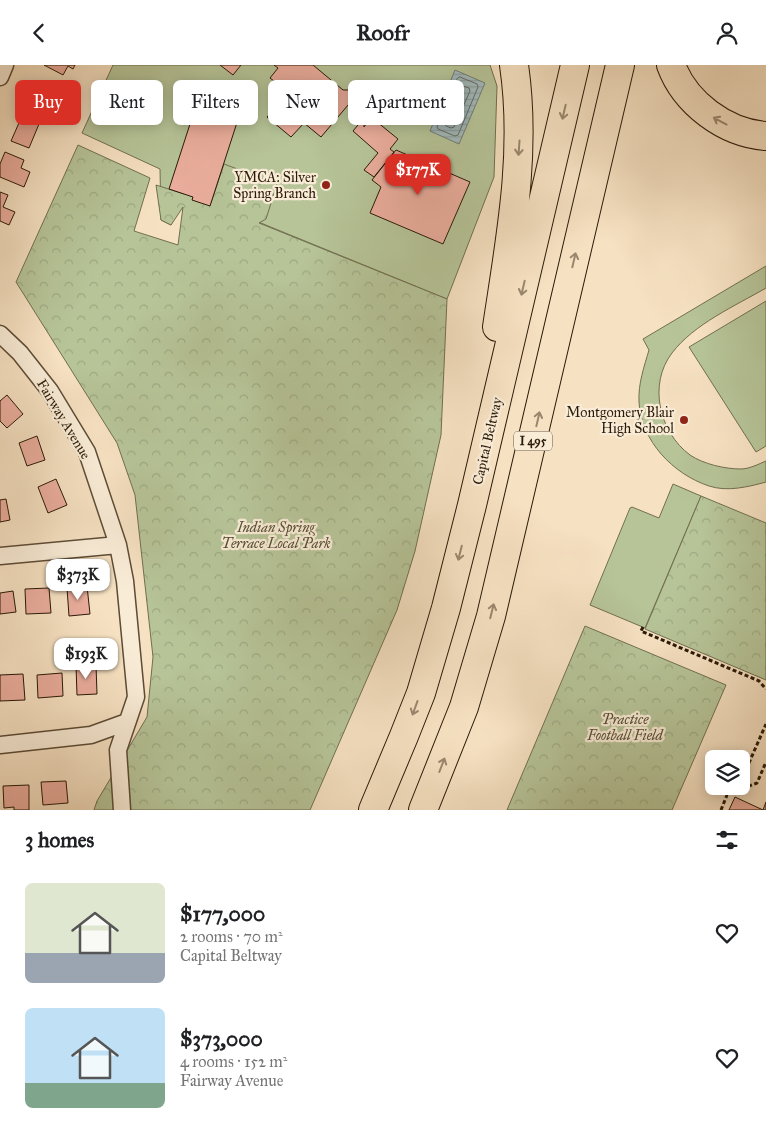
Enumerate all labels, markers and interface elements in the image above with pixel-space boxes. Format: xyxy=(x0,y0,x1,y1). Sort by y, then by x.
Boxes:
icon: back xyxy=(25,19,53,47)
text: Roofr xyxy=(356,19,410,46)
icon: person xyxy=(713,19,741,47)
chip: Buy xyxy=(15,80,81,125)
chip: Rent xyxy=(91,80,163,125)
chip: Filters xyxy=(173,80,258,125)
chip: New xyxy=(268,80,338,125)
chip: Apartment xyxy=(348,80,464,125)
one-way arrow xyxy=(559,104,568,120)
one-way arrow xyxy=(713,116,728,125)
one-way arrow xyxy=(514,140,523,156)
pin: $177K xyxy=(383,153,453,196)
text: $177K xyxy=(396,160,440,179)
place label: YMCA: Silver Spring Branch xyxy=(233,169,317,202)
marker: YMCA: Silver Spring Branch xyxy=(320,179,332,191)
one-way arrow xyxy=(570,253,579,269)
one-way arrow xyxy=(518,279,527,295)
street label: Fairway Avenue xyxy=(33,376,94,463)
street label: Capital Beltway xyxy=(469,395,506,486)
place label: Montgomery Blair High School xyxy=(566,404,675,437)
one-way arrow xyxy=(534,411,543,427)
marker: Montgomery Blair High School xyxy=(678,414,690,426)
road number: I 495 xyxy=(514,431,552,451)
park label: Indian Spring Terrace Local Park xyxy=(221,519,331,552)
one-way arrow xyxy=(455,544,464,560)
pin: $373K xyxy=(43,559,113,601)
text: $373K xyxy=(57,565,99,584)
one-way arrow xyxy=(488,603,497,619)
pin: $193K xyxy=(51,637,121,680)
text: $193K xyxy=(65,644,107,663)
one-way arrow xyxy=(410,700,419,716)
park label: Practice Football Field xyxy=(586,711,665,744)
map controls xyxy=(705,750,750,795)
button: layers xyxy=(705,750,750,795)
one-way arrow xyxy=(438,758,447,773)
icon: filters xyxy=(713,826,741,854)
text: 3 homes xyxy=(25,827,94,853)
text: $177,000 xyxy=(180,901,265,927)
icon: home xyxy=(65,903,125,963)
icon: heart xyxy=(713,919,741,947)
text: 2 rooms · 70 m² xyxy=(180,927,283,946)
text: Capital Beltway xyxy=(180,946,282,965)
text: $373,000 xyxy=(180,1026,263,1052)
icon: home xyxy=(65,1028,125,1088)
icon: heart xyxy=(713,1044,741,1072)
text: 4 rooms · 152 m² xyxy=(180,1052,287,1071)
text: Fairway Avenue xyxy=(180,1071,283,1090)

